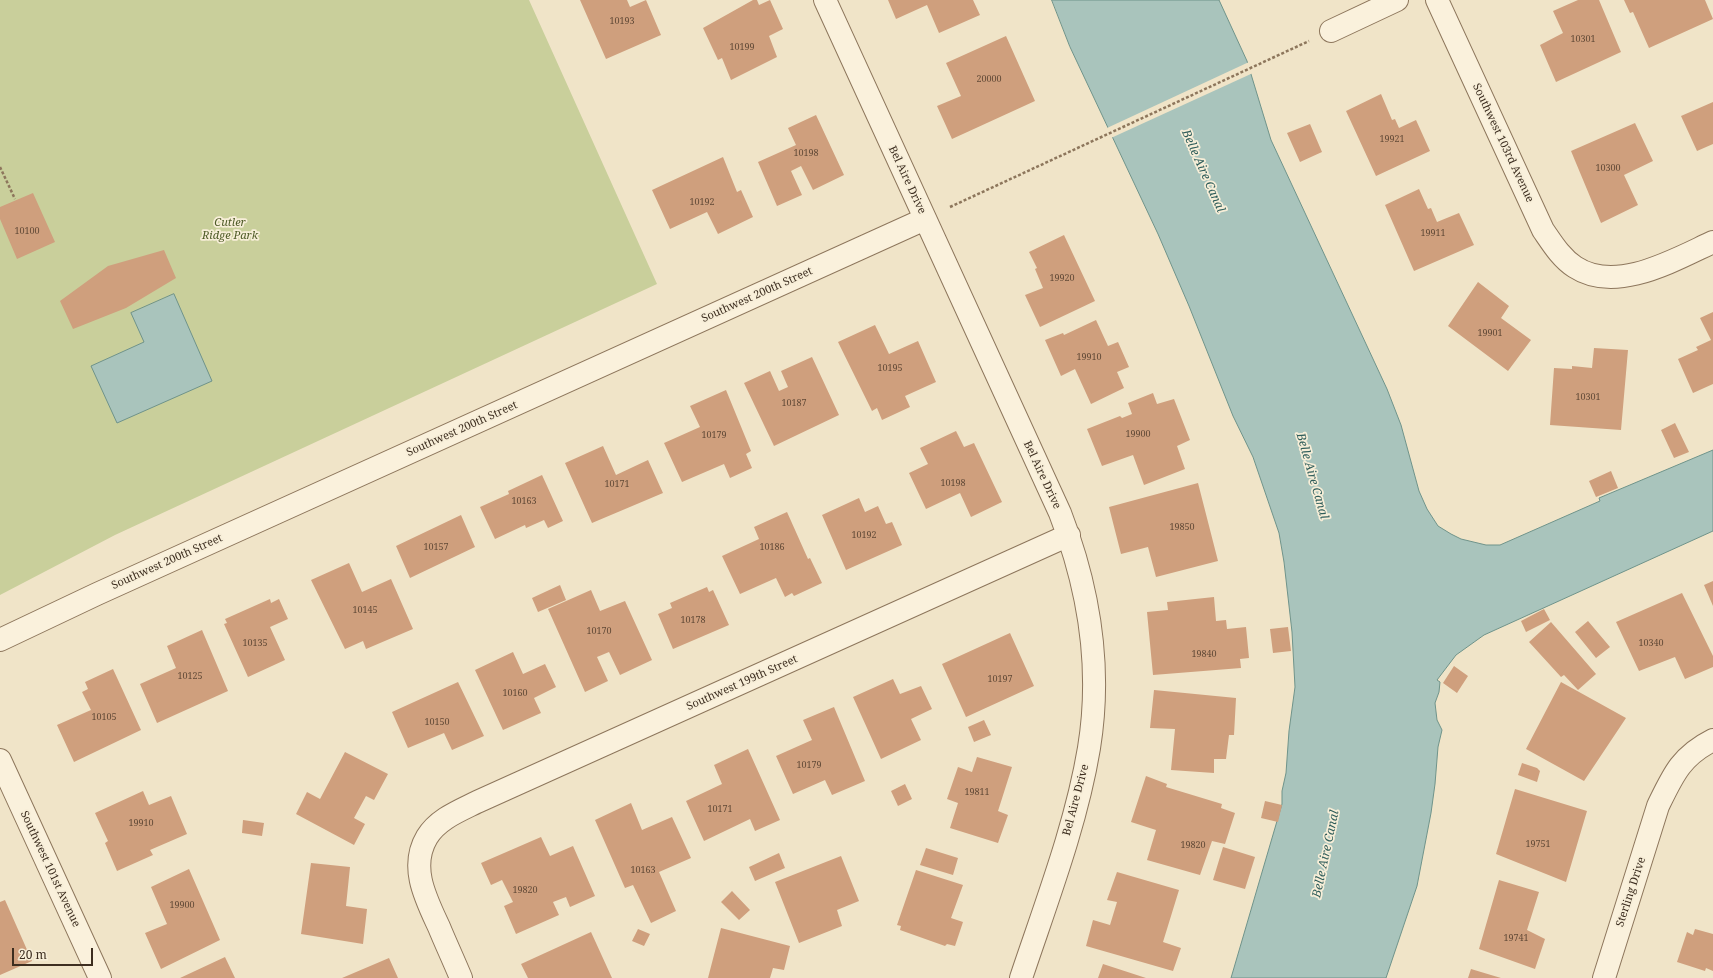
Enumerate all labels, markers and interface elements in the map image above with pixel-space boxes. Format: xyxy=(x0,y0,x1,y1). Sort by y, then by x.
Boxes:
house number: 10193 xyxy=(609,16,635,26)
house number: 10301 xyxy=(1570,34,1596,44)
house number: 10199 xyxy=(729,42,755,52)
house number: 20000 xyxy=(976,74,1002,84)
street label: Southwest 103rd Avenue xyxy=(1470,81,1536,205)
water label: Belle Aire Canal xyxy=(1178,127,1228,215)
house number: 19921 xyxy=(1379,134,1405,144)
street label: Bel Aire Drive xyxy=(885,144,929,216)
house number: 10198 xyxy=(793,148,819,158)
house number: 10300 xyxy=(1595,163,1621,173)
house number: 10192 xyxy=(689,197,715,207)
park label: Cutler Ridge Park xyxy=(202,216,258,242)
house number: 10100 xyxy=(14,226,40,236)
house number: 19911 xyxy=(1420,228,1446,238)
street label: Southwest 200th Street xyxy=(699,265,815,325)
house number: 19920 xyxy=(1049,273,1075,283)
house number: 19901 xyxy=(1477,328,1503,338)
house number: 19910 xyxy=(1076,352,1102,362)
house number: 10195 xyxy=(877,363,903,373)
house number: 10301 xyxy=(1575,392,1601,402)
house number: 10187 xyxy=(781,398,807,408)
street label: Southwest 200th Street xyxy=(404,399,520,459)
house number: 19900 xyxy=(1125,429,1151,439)
house number: 10179 xyxy=(701,430,727,440)
water label: Belle Aire Canal xyxy=(1293,431,1331,521)
street label: Bel Aire Drive xyxy=(1020,439,1064,511)
house number: 10198 xyxy=(940,478,966,488)
house number: 10171 xyxy=(604,479,630,489)
house number: 10163 xyxy=(511,496,537,506)
house number: 19850 xyxy=(1169,522,1195,532)
house number: 10192 xyxy=(851,530,877,540)
street label: Southwest 200th Street xyxy=(109,532,225,592)
house number: 10157 xyxy=(423,542,449,552)
house number: 10186 xyxy=(759,542,785,552)
house number: 10145 xyxy=(352,605,378,615)
house number: 10178 xyxy=(680,615,706,625)
house number: 10170 xyxy=(586,626,612,636)
house number: 10135 xyxy=(242,638,268,648)
house number: 10340 xyxy=(1638,638,1664,648)
house number: 19840 xyxy=(1191,649,1217,659)
street label: Southwest 199th Street xyxy=(684,653,800,713)
house number: 10125 xyxy=(177,671,203,681)
house number: 10197 xyxy=(987,674,1013,684)
house number: 10160 xyxy=(502,688,528,698)
house number: 10105 xyxy=(91,712,117,722)
house number: 10150 xyxy=(424,717,450,727)
house number: 10179 xyxy=(796,760,822,770)
street label: Bel Aire Drive xyxy=(1060,763,1092,837)
house number: 19811 xyxy=(964,787,990,797)
house number: 10171 xyxy=(707,804,733,814)
street label: Southwest 101st Avenue xyxy=(17,809,83,929)
water label: Belle Aire Canal xyxy=(1310,809,1342,899)
house number: 19910 xyxy=(128,818,154,828)
house number: 19751 xyxy=(1525,839,1551,849)
house number: 19820 xyxy=(1180,840,1206,850)
street label: Sterling Drive xyxy=(1613,855,1649,929)
house number: 10163 xyxy=(630,865,656,875)
house number: 19820 xyxy=(512,885,538,895)
house number: 19900 xyxy=(169,900,195,910)
house number: 19741 xyxy=(1503,933,1529,943)
scale bar xyxy=(14,940,95,966)
text: 20 m xyxy=(19,946,47,963)

